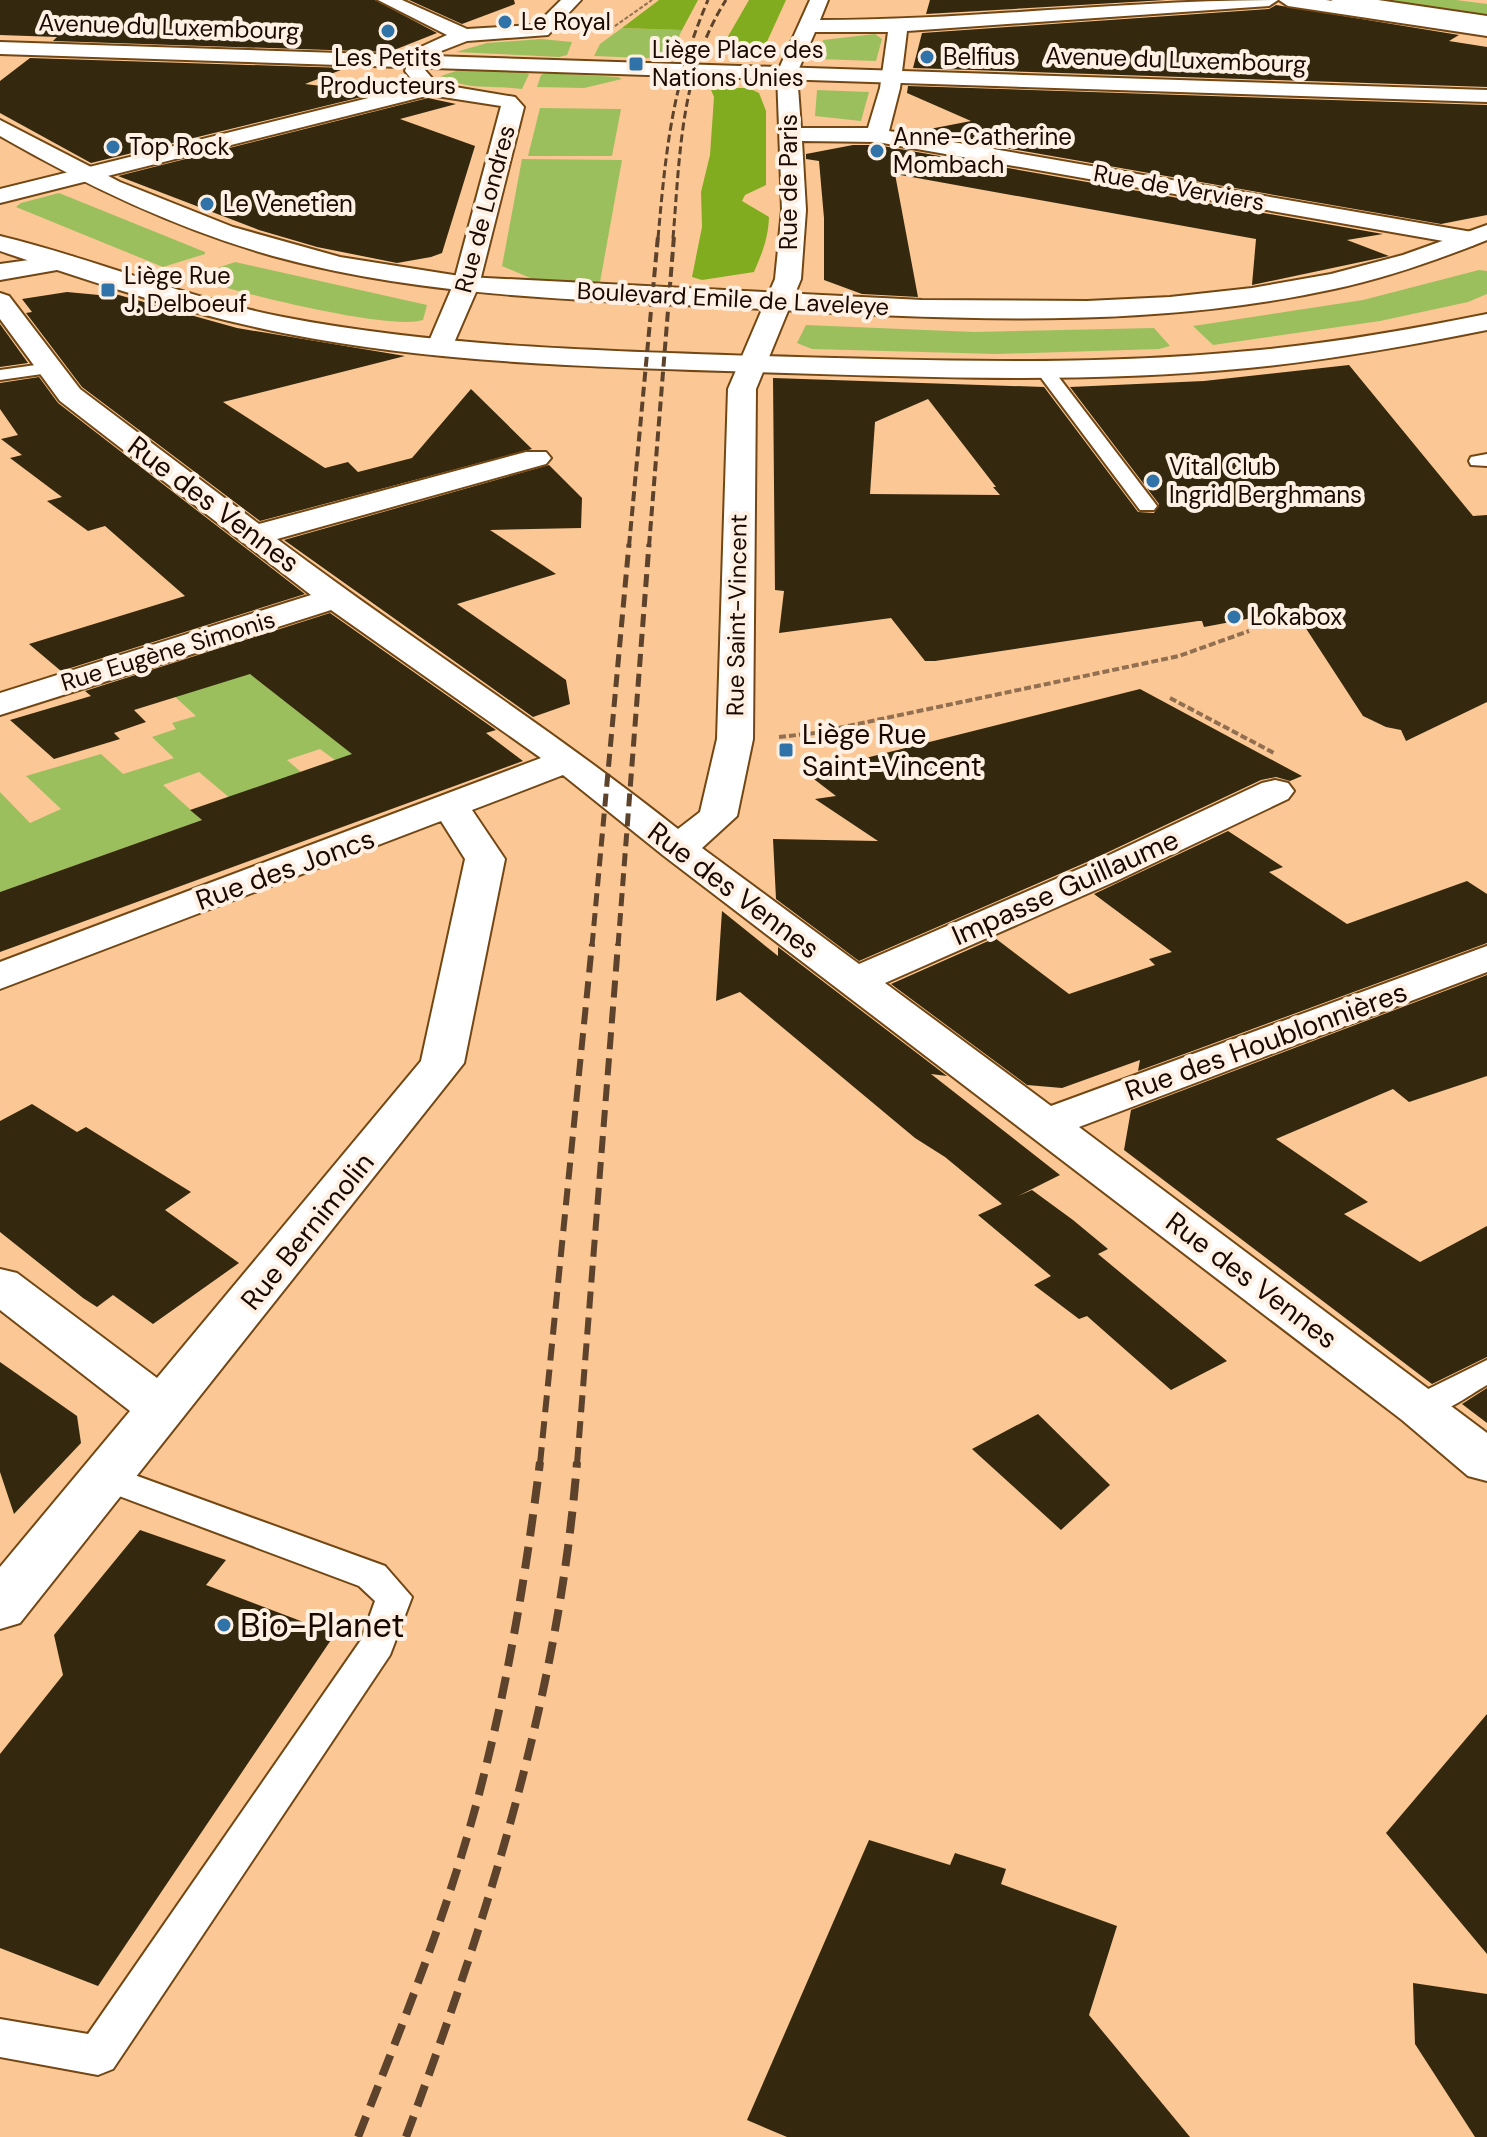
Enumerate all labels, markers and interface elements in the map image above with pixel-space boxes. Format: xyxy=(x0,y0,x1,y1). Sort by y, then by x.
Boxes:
street label: Avenue du Luxembourg xyxy=(38,6,300,47)
place label: Le Royal xyxy=(521,6,611,37)
marker: Le Royal xyxy=(496,13,514,31)
marker: Les Petits Producteurs xyxy=(379,22,397,40)
place label: Liège Place des Nations Unies xyxy=(652,34,824,93)
street label: Avenue du Luxembourg xyxy=(1045,39,1307,80)
place label: Belfius xyxy=(943,41,1016,72)
place label: Les Petits Producteurs xyxy=(320,42,456,101)
marker: Belfius xyxy=(918,48,936,66)
marker: Liège Place des Nations Unies xyxy=(627,55,645,73)
street label: Rue de Paris xyxy=(773,114,804,250)
place label: Anne-Catherine Mombach xyxy=(893,121,1072,180)
street label: Rue de Londres xyxy=(447,122,522,296)
place label: Top Rock xyxy=(129,131,230,162)
marker: Top Rock xyxy=(104,138,122,156)
marker: Anne-Catherine Mombach xyxy=(868,142,886,160)
street label: Rue de Verviers xyxy=(1091,157,1267,218)
place label: Le Venetien xyxy=(223,188,353,219)
marker: Le Venetien xyxy=(198,195,216,213)
place label: Liège Rue J. Delboeuf xyxy=(124,260,247,319)
street label: Boulevard Emile de Laveleye xyxy=(576,275,890,322)
marker: Liège Rue J. Delboeuf xyxy=(99,281,117,299)
street label: Rue des Vennes xyxy=(120,428,307,581)
place label: Vital Club Ingrid Berghmans xyxy=(1169,451,1362,510)
marker: Vital Club Ingrid Berghmans xyxy=(1144,472,1162,490)
street label: Rue Saint-Vincent xyxy=(719,514,754,716)
place label: Lokabox xyxy=(1250,601,1342,632)
street label: Rue Eugène Simonis xyxy=(57,603,279,698)
marker: Lokabox xyxy=(1225,608,1243,626)
place label: Liège Rue Saint-Vincent xyxy=(802,716,982,785)
marker: Liège Rue Saint-Vincent xyxy=(777,741,795,759)
street label: Rue des Vennes xyxy=(640,814,827,967)
street label: Rue des Joncs xyxy=(191,820,380,919)
street label: Impasse Guillaume xyxy=(946,821,1184,954)
street label: Rue des Houblonnières xyxy=(1120,973,1412,1110)
street label: Rue Bernimolin xyxy=(232,1145,382,1318)
street label: Rue des Vennes xyxy=(1158,1204,1345,1357)
place label: Bio-Planet xyxy=(240,1603,405,1648)
marker: Bio-Planet xyxy=(215,1616,233,1634)

